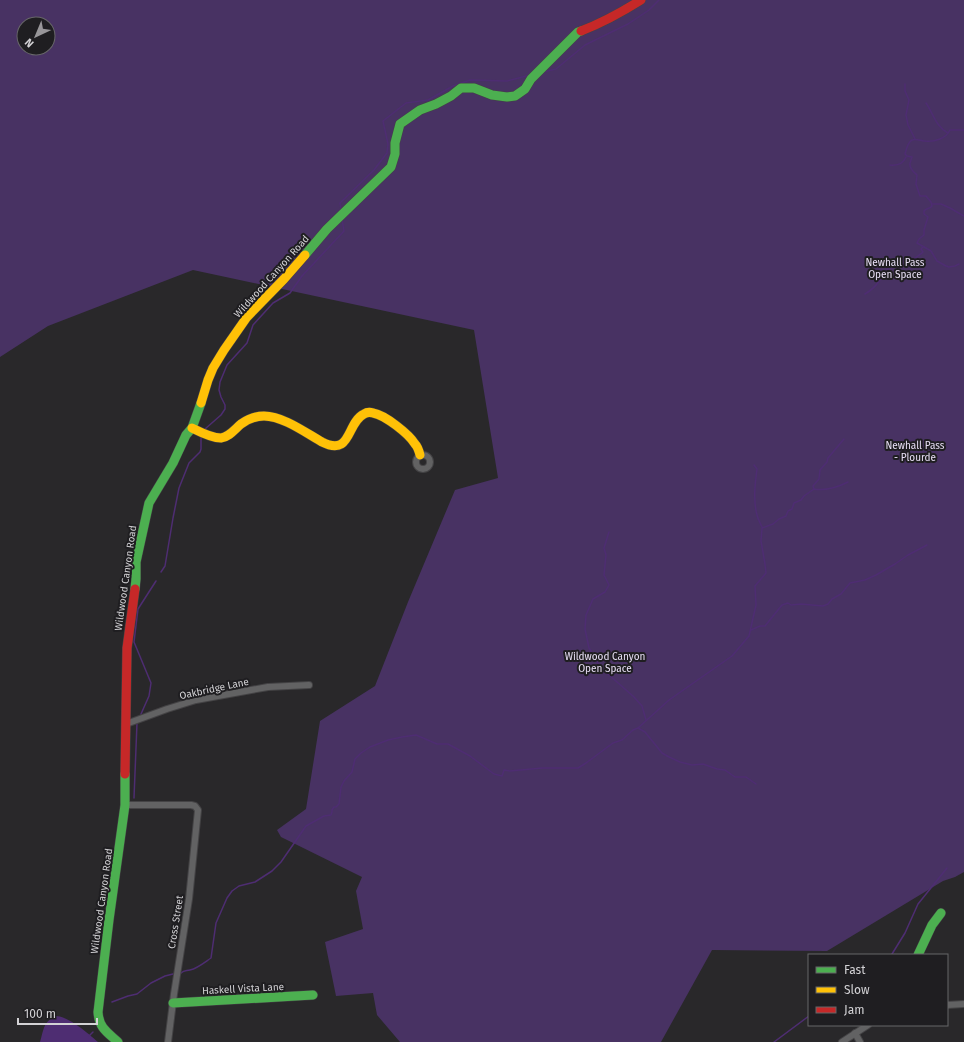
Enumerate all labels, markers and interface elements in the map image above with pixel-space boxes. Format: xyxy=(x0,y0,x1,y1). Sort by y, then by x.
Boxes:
north arrow xyxy=(16,16,56,56)
text: N xyxy=(22,36,37,50)
street label: Wildwood Canyon Road xyxy=(232,233,312,320)
park label: Newhall Pass Open Space xyxy=(866,257,925,281)
park label: Newhall Pass - Plourde xyxy=(886,440,945,464)
street label: Wildwood Canyon Road xyxy=(113,525,139,632)
park label: Wildwood Canyon Open Space xyxy=(565,651,645,675)
street label: Oakbridge Lane xyxy=(178,676,250,702)
street label: Wildwood Canyon Road xyxy=(89,848,115,955)
street label: Cross Street xyxy=(166,894,186,950)
legend xyxy=(808,954,948,1026)
text: Fast xyxy=(844,963,866,977)
street label: Haskell Vista Lane xyxy=(202,981,284,997)
text: Slow xyxy=(844,983,870,997)
scale bar xyxy=(18,1000,97,1026)
text: Jam xyxy=(844,1003,864,1017)
text: 100 m xyxy=(24,1007,56,1021)

